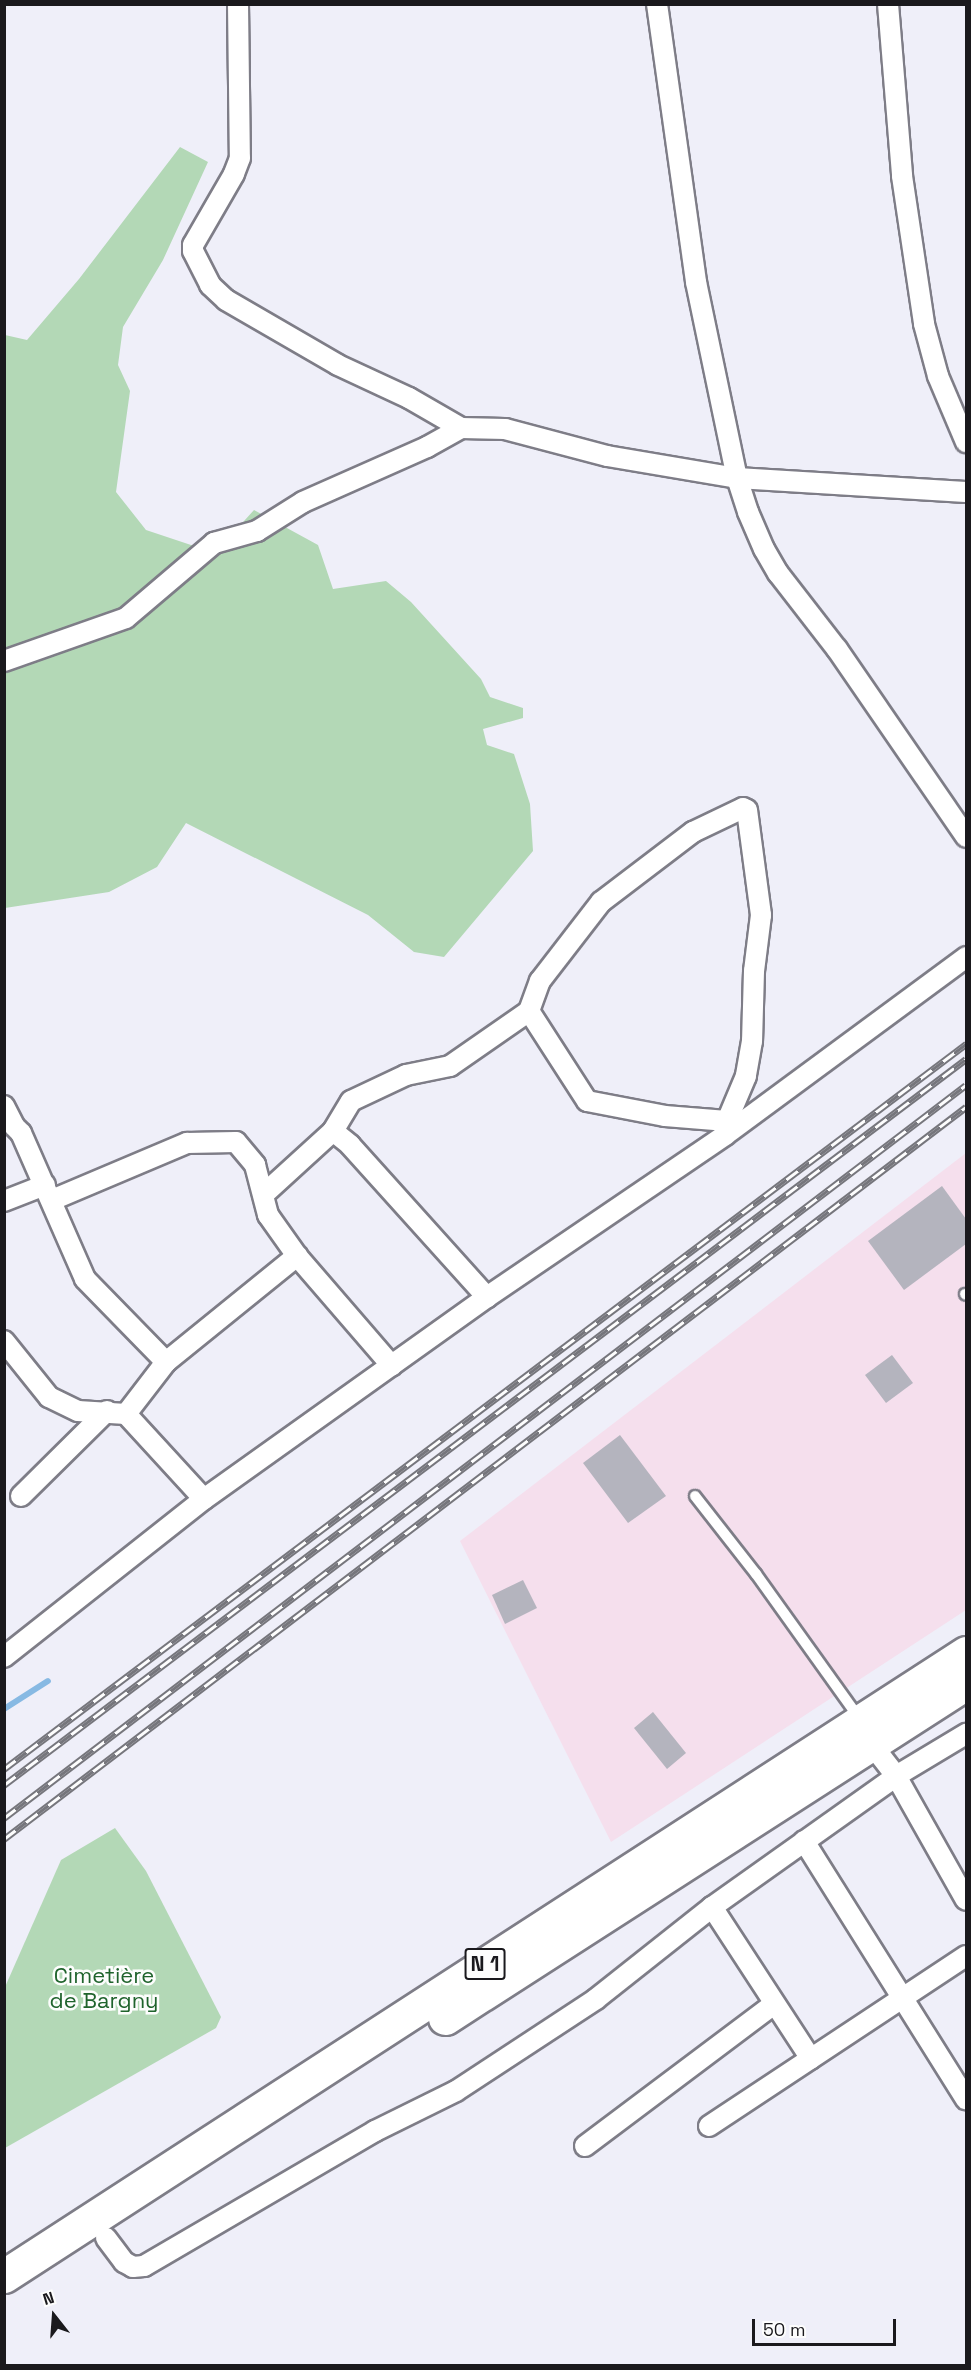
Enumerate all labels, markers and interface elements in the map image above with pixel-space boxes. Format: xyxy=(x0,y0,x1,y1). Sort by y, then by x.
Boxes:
road number: N 1 xyxy=(464,1946,506,1982)
park label: Cimetière de Bargny xyxy=(50,1962,158,2014)
north arrow xyxy=(24,2286,84,2346)
text: N xyxy=(40,2287,57,2310)
scale bar xyxy=(755,2307,899,2345)
text: 50 m xyxy=(763,2318,805,2341)

